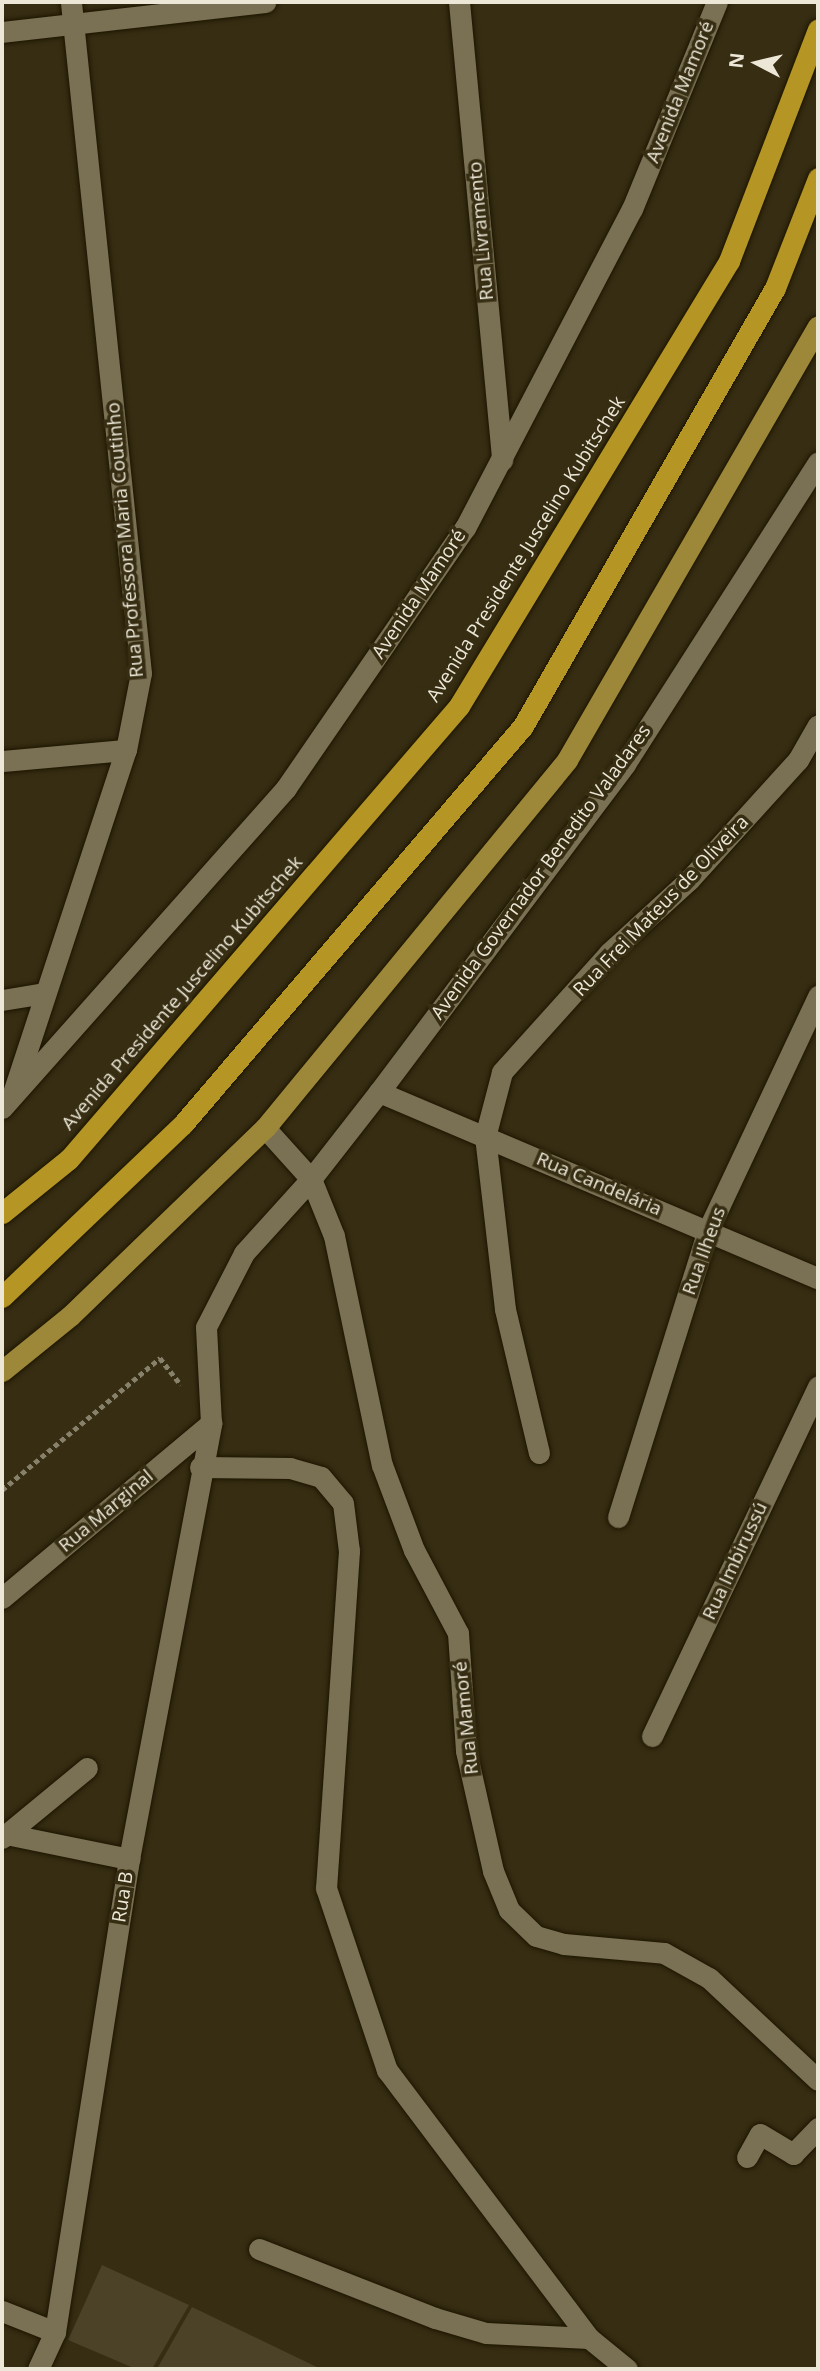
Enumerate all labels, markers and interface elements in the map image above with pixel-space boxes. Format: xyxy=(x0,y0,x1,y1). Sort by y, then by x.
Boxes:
street label: Avenida Mamoré xyxy=(641,18,719,166)
north arrow xyxy=(722,28,792,98)
text: N xyxy=(722,51,750,70)
street label: Rua Livramento xyxy=(464,161,498,301)
street label: Avenida Presidente Juscelino Kubitschek xyxy=(422,392,630,706)
street label: Rua Professora Maria Coutinho xyxy=(102,401,148,679)
street label: Avenida Mamoré xyxy=(367,525,471,663)
street label: Avenida Governador Benedito Valadares xyxy=(426,720,656,1024)
street label: Rua Frei Mateus de Oliveira xyxy=(569,811,753,1001)
street label: Avenida Presidente Juscelino Kubitschek xyxy=(57,851,307,1135)
street label: Rua Candelária xyxy=(533,1147,665,1221)
street label: Rua Ilheus xyxy=(678,1204,730,1298)
street label: Rua Marginal xyxy=(54,1465,158,1557)
street label: Rua Imbirussú xyxy=(698,1498,772,1624)
street label: Rua Mamoré xyxy=(449,1660,483,1776)
street label: Rua B xyxy=(108,1870,138,1924)

